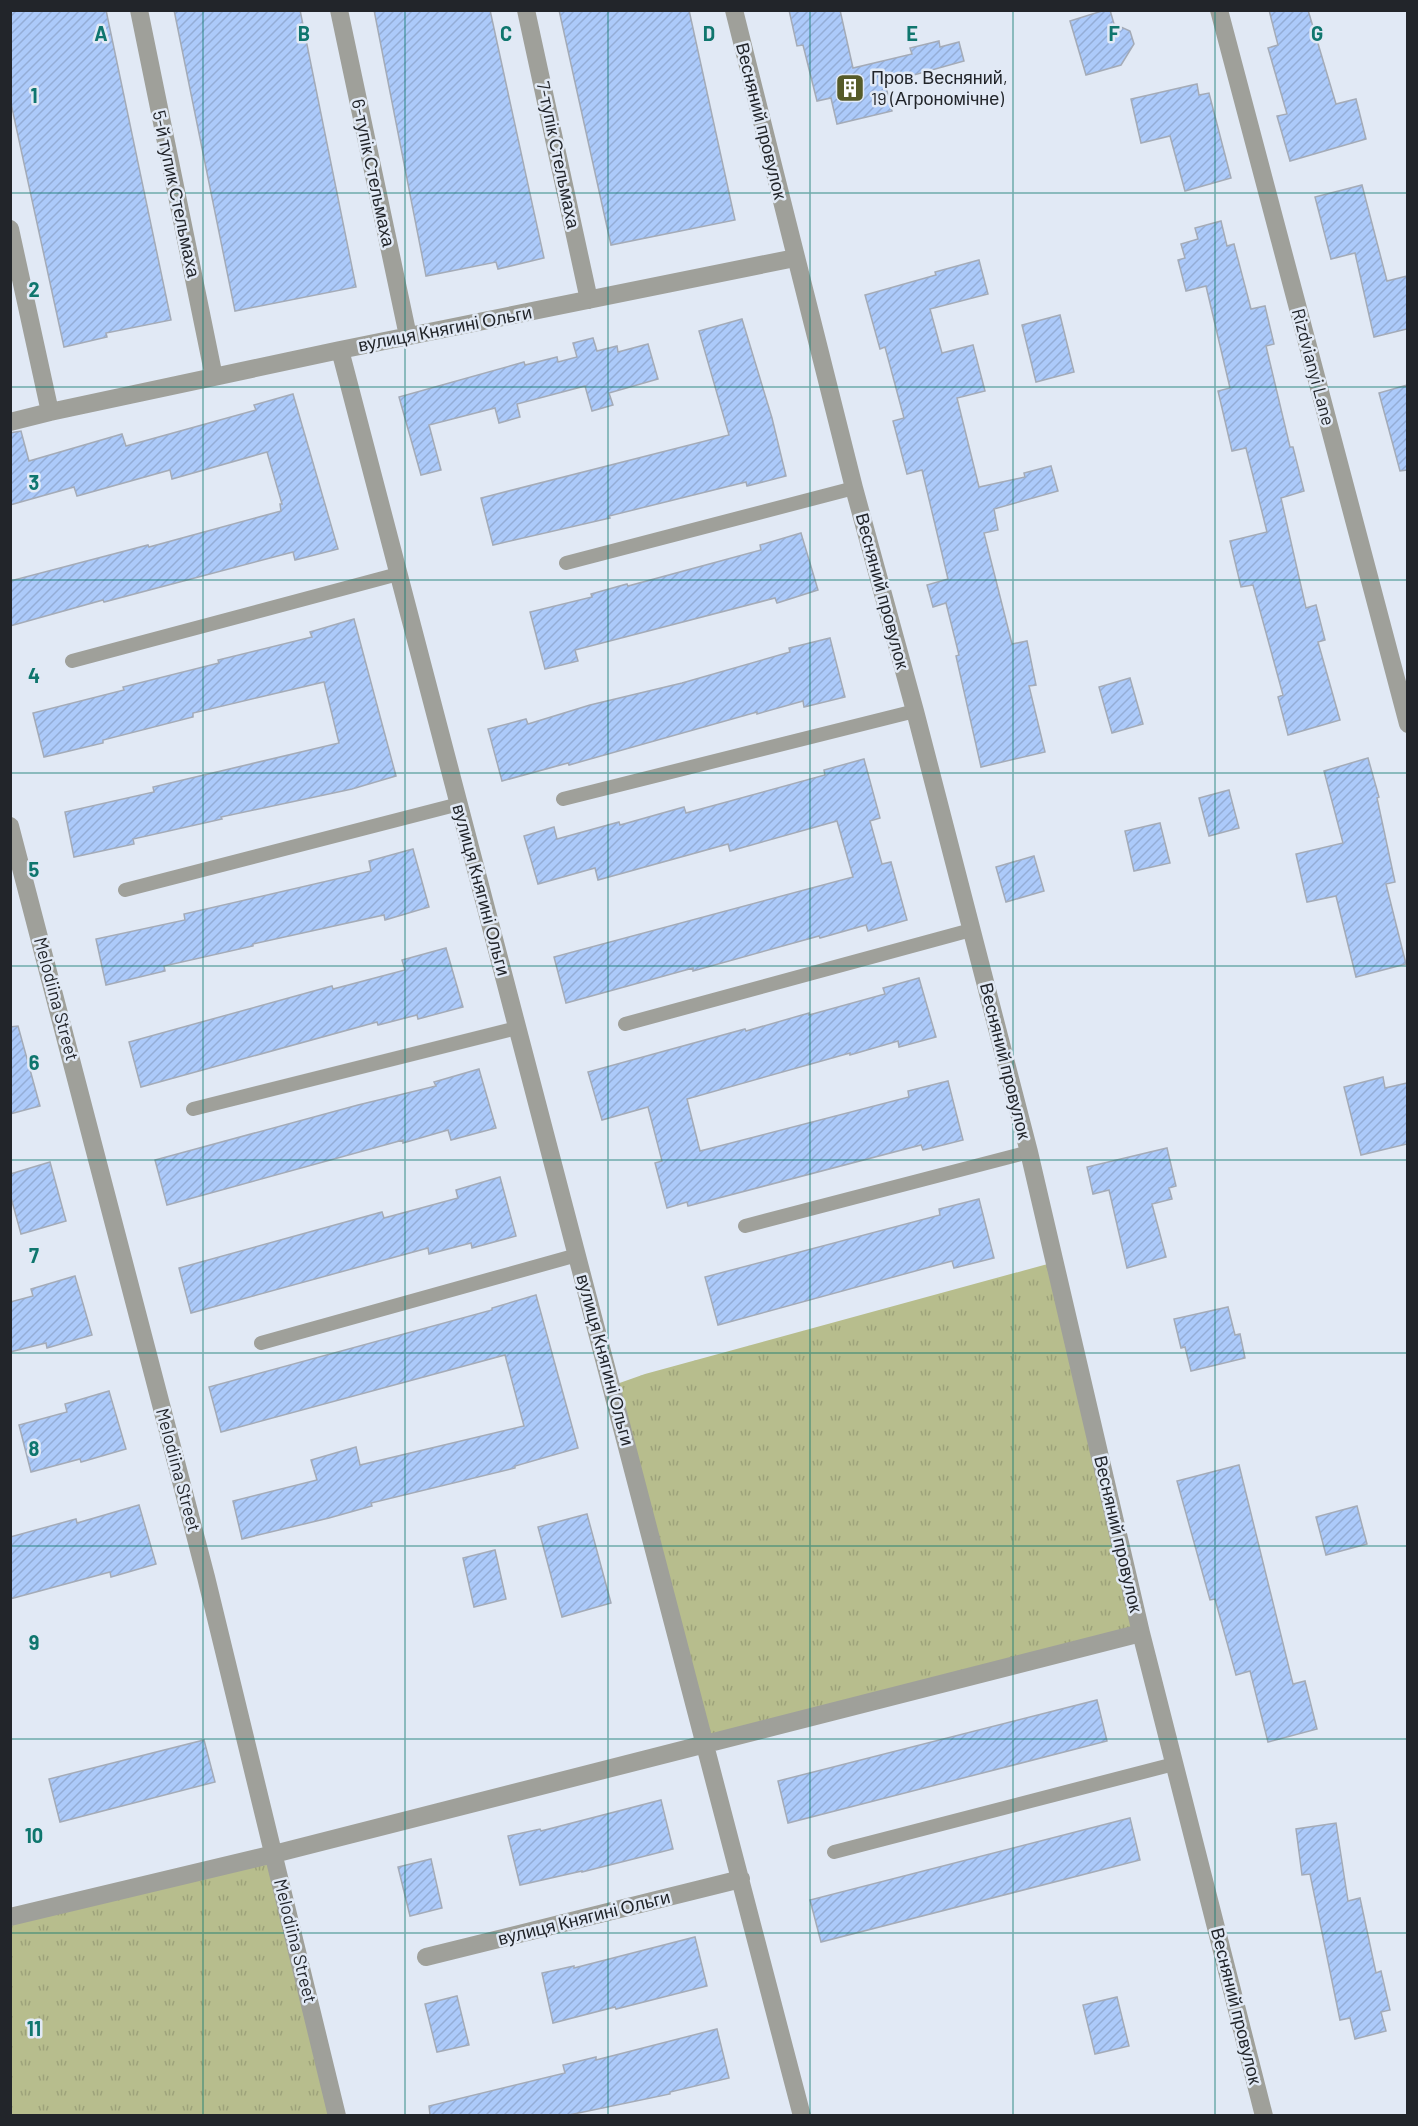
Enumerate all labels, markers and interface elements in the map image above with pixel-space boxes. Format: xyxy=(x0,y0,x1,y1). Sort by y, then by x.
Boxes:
text: A xyxy=(94,21,108,45)
text: B xyxy=(298,21,310,45)
text: C xyxy=(500,21,512,45)
text: D xyxy=(703,21,715,45)
text: E xyxy=(906,21,918,45)
text: F xyxy=(1108,21,1120,45)
text: G xyxy=(1311,21,1323,45)
street label: Весняний провулок xyxy=(732,40,792,201)
place label: Пров. Весняний, 19 (Агрономічне) xyxy=(871,66,1008,109)
building icon: Пров. Весняний, 19 (Агрономічне) xyxy=(834,72,866,104)
street label: 7-тупік Стельмаха xyxy=(533,79,586,231)
text: 1 xyxy=(30,83,38,107)
street label: 6-тупік Стельмаха xyxy=(348,97,401,250)
street label: 5-й тупик Стельмаха xyxy=(149,108,206,280)
text: 2 xyxy=(28,277,40,301)
street label: вулиця Княгині Ольги xyxy=(356,300,534,356)
street label: Rizdvianyi Lane xyxy=(1288,306,1340,428)
text: 3 xyxy=(29,470,39,494)
street label: Весняний провулок xyxy=(852,510,914,671)
text: 4 xyxy=(28,663,40,687)
street label: вулиця Княгині Ольги xyxy=(448,802,515,978)
text: 5 xyxy=(29,857,40,881)
street label: Melodiina Street xyxy=(30,935,84,1063)
street label: Весняний провулок xyxy=(976,980,1036,1141)
text: 6 xyxy=(29,1050,40,1074)
text: 7 xyxy=(29,1243,39,1267)
street label: вулиця Княгині Ольги xyxy=(572,1272,639,1448)
street label: Melodiina Street xyxy=(152,1406,206,1534)
text: 8 xyxy=(29,1436,40,1460)
street label: Весняний провулок xyxy=(1090,1453,1148,1615)
text: 9 xyxy=(29,1630,39,1654)
text: 10 xyxy=(25,1823,43,1847)
street label: Melodiina Street xyxy=(270,1876,322,2005)
street label: вулиця Княгині Ольги xyxy=(495,1885,672,1949)
street label: Весняний провулок xyxy=(1207,1925,1267,2086)
text: 11 xyxy=(27,2016,41,2040)

